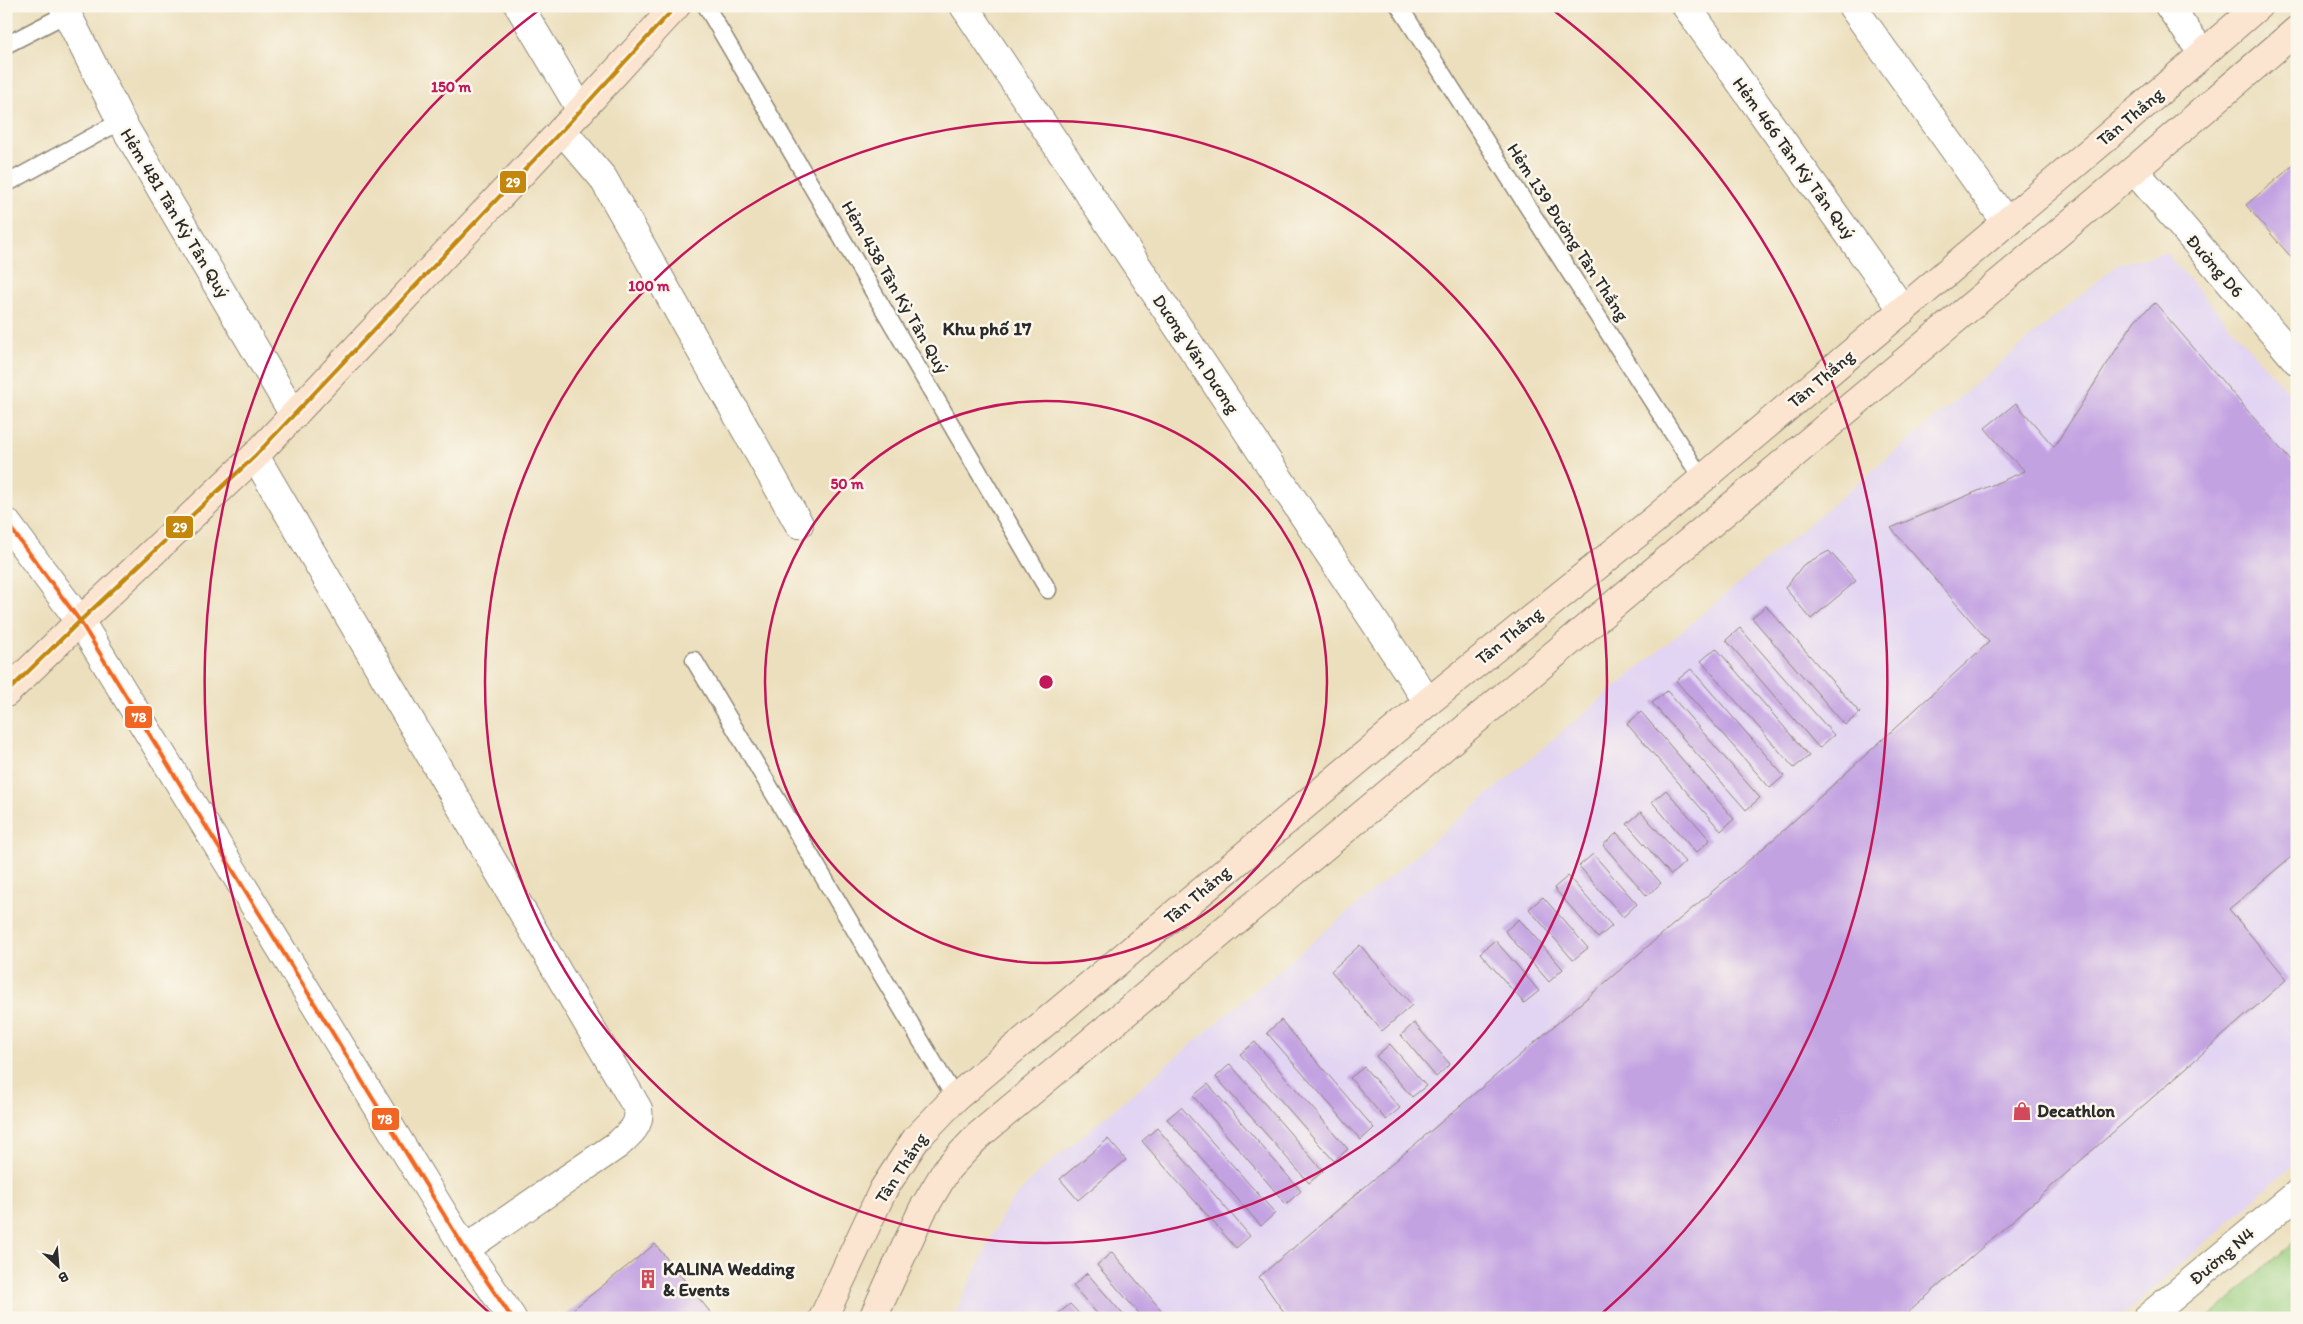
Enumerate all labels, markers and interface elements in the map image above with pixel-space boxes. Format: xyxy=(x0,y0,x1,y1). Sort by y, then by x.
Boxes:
street label: Hẻm 466 Tân Kỳ Tân Quý xyxy=(1728,73,1861,244)
text: 150 m xyxy=(431,78,471,96)
street label: Tân Thắng xyxy=(2092,82,2168,151)
street label: Hẻm 481 Tân Kỳ Tân Quý xyxy=(116,124,235,302)
street label: Hẻm 139 Đường Tân Thắng xyxy=(1502,139,1634,326)
line badge: 29 xyxy=(499,170,527,194)
text: 29 xyxy=(506,174,520,191)
street label: Hẻm 438 Tân Kỳ Tân Quý xyxy=(837,197,954,378)
street label: Đường D6 xyxy=(2181,230,2249,302)
text: 100 m xyxy=(628,277,670,295)
street label: Dương Văn Dương xyxy=(1148,290,1245,419)
district label: Khu phố 17 xyxy=(943,317,1032,340)
street label: Tân Thắng xyxy=(1783,344,1859,413)
text: 50 m xyxy=(830,475,864,493)
line badge: 29 xyxy=(165,515,194,539)
text: 29 xyxy=(173,519,187,536)
street label: Tân Thắng xyxy=(1471,602,1548,670)
centre of rings xyxy=(1037,673,1055,691)
line badge: 78 xyxy=(124,705,153,729)
text: 78 xyxy=(131,709,147,726)
street label: Tân Thắng xyxy=(1159,860,1235,929)
shop icon: Decathlon xyxy=(2011,1100,2033,1122)
place label: Decathlon xyxy=(2037,1100,2115,1122)
line badge: 78 xyxy=(371,1107,400,1131)
text: 78 xyxy=(377,1111,393,1128)
street label: Tân Thắng xyxy=(870,1128,932,1207)
street label: Đường N4 xyxy=(2185,1222,2259,1290)
north arrow xyxy=(32,1242,82,1292)
place label: KALINA Wedding & Events xyxy=(663,1258,795,1301)
text: B xyxy=(56,1268,71,1287)
building icon: KALINA Wedding & Events xyxy=(637,1268,659,1290)

